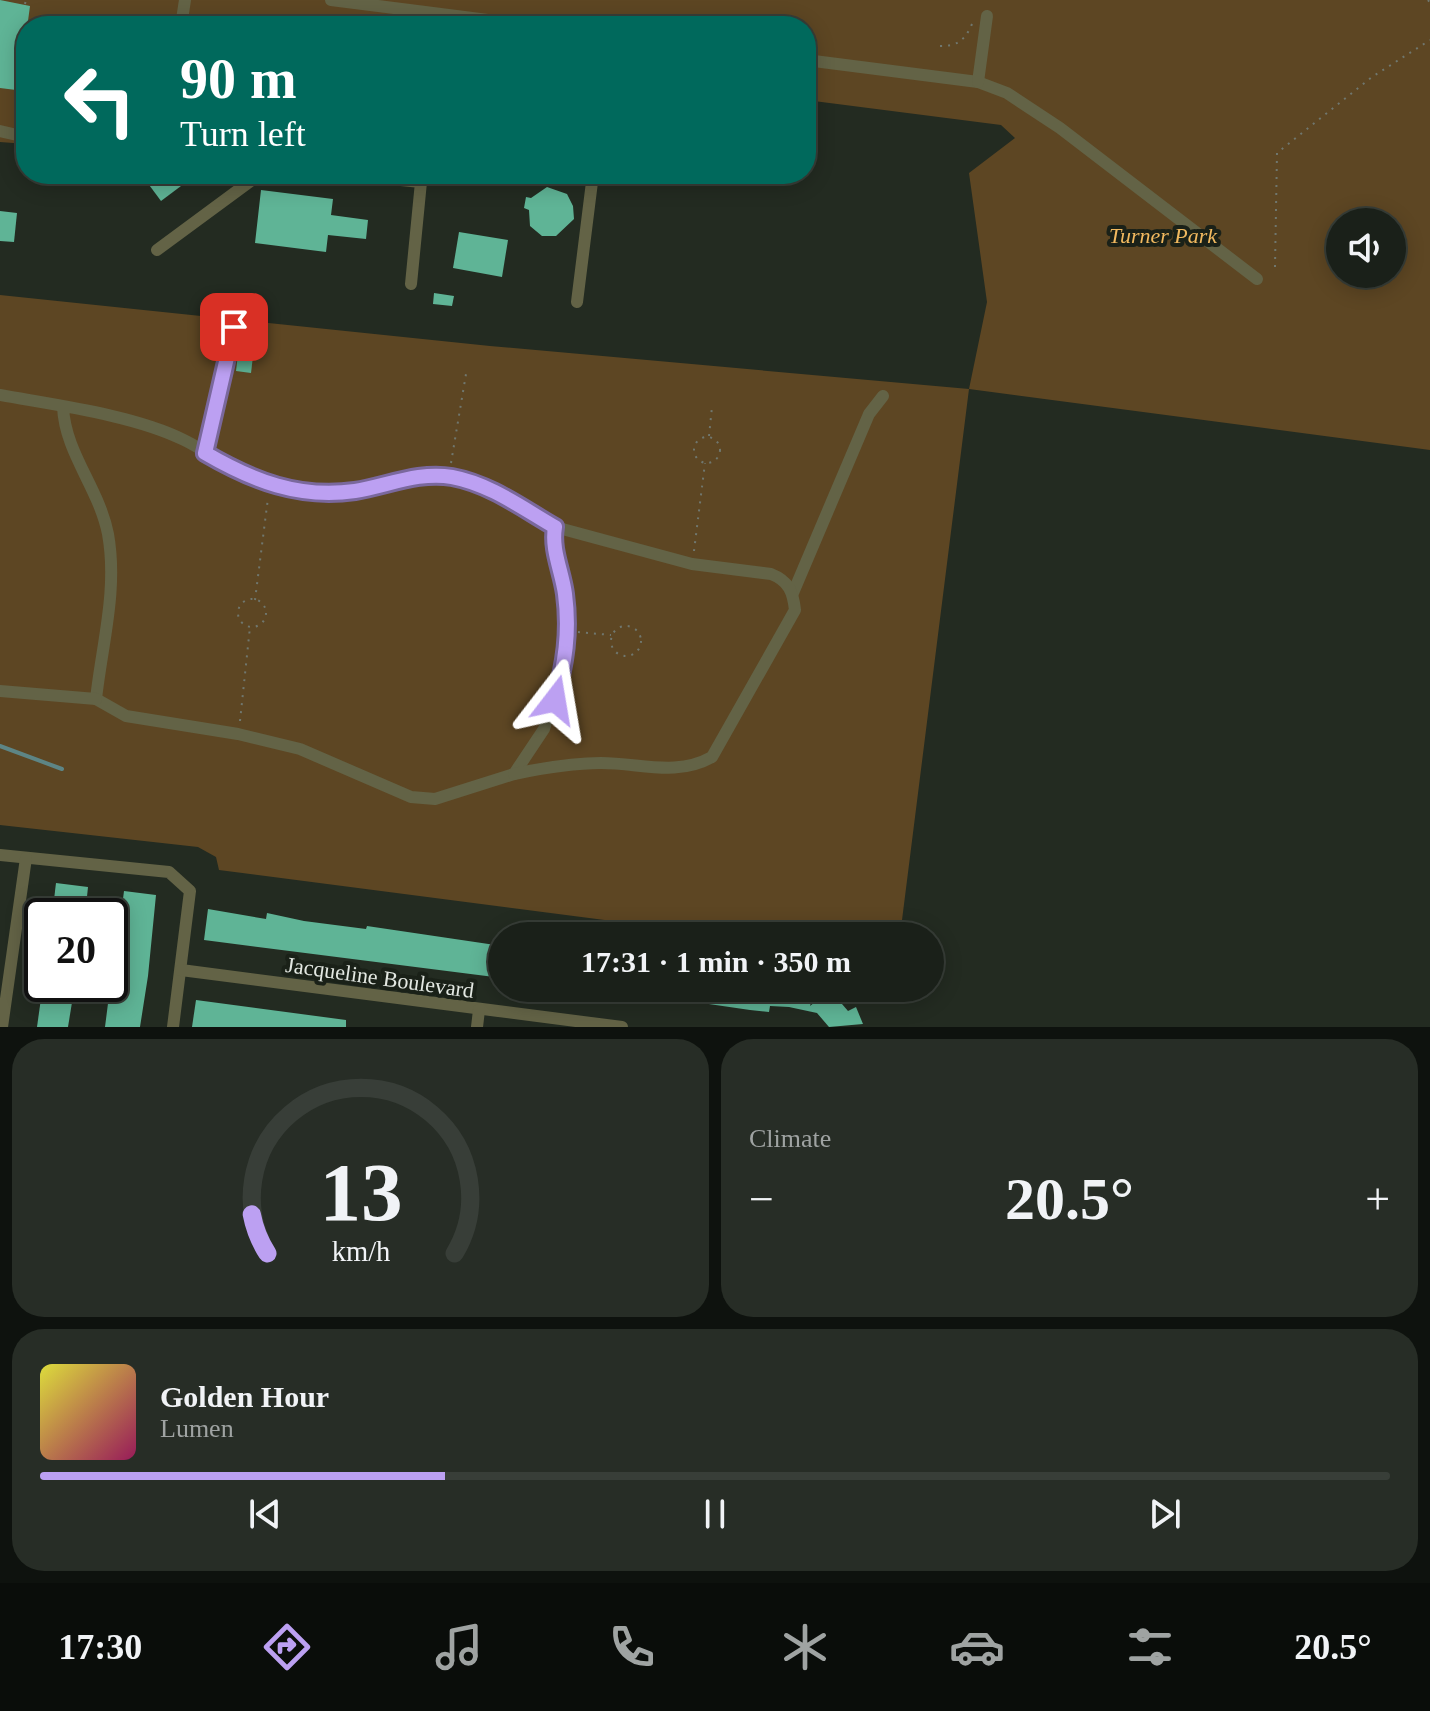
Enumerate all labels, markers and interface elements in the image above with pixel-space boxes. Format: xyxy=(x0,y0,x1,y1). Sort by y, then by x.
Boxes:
icon: left xyxy=(48,48,152,152)
text: 90 m xyxy=(180,48,297,110)
text: Turn left xyxy=(180,114,306,154)
map controls xyxy=(1326,208,1406,288)
button: sound xyxy=(1326,208,1406,288)
park label: Turner Park xyxy=(1109,223,1218,248)
pin xyxy=(200,293,268,361)
icon: arrive xyxy=(212,305,256,349)
position arrow xyxy=(513,658,597,742)
speed limit sign: 20 xyxy=(24,898,128,1002)
text: 17:31 · 1 min · 350 m xyxy=(581,945,851,978)
street label: Jacqueline Boulevard xyxy=(284,952,476,1003)
text: Climate xyxy=(749,1124,831,1153)
text: 13 xyxy=(319,1146,402,1238)
text: 20.5° xyxy=(1005,1166,1134,1232)
text: − xyxy=(749,1175,774,1224)
text: + xyxy=(1365,1175,1390,1224)
text: km/h xyxy=(331,1236,390,1267)
text: Golden Hour xyxy=(160,1380,329,1413)
text: Lumen xyxy=(160,1414,234,1443)
icon: previous xyxy=(243,1492,287,1536)
icon: pause xyxy=(693,1492,737,1536)
icon: next xyxy=(1143,1492,1187,1536)
icon: directions xyxy=(259,1619,315,1675)
icon: music xyxy=(431,1619,487,1675)
icon: phone xyxy=(604,1619,660,1675)
icon: climate xyxy=(777,1619,833,1675)
icon: car xyxy=(949,1619,1005,1675)
icon: filters xyxy=(1122,1619,1178,1675)
text: 17:30 xyxy=(58,1627,142,1667)
text: 20.5° xyxy=(1294,1627,1372,1667)

